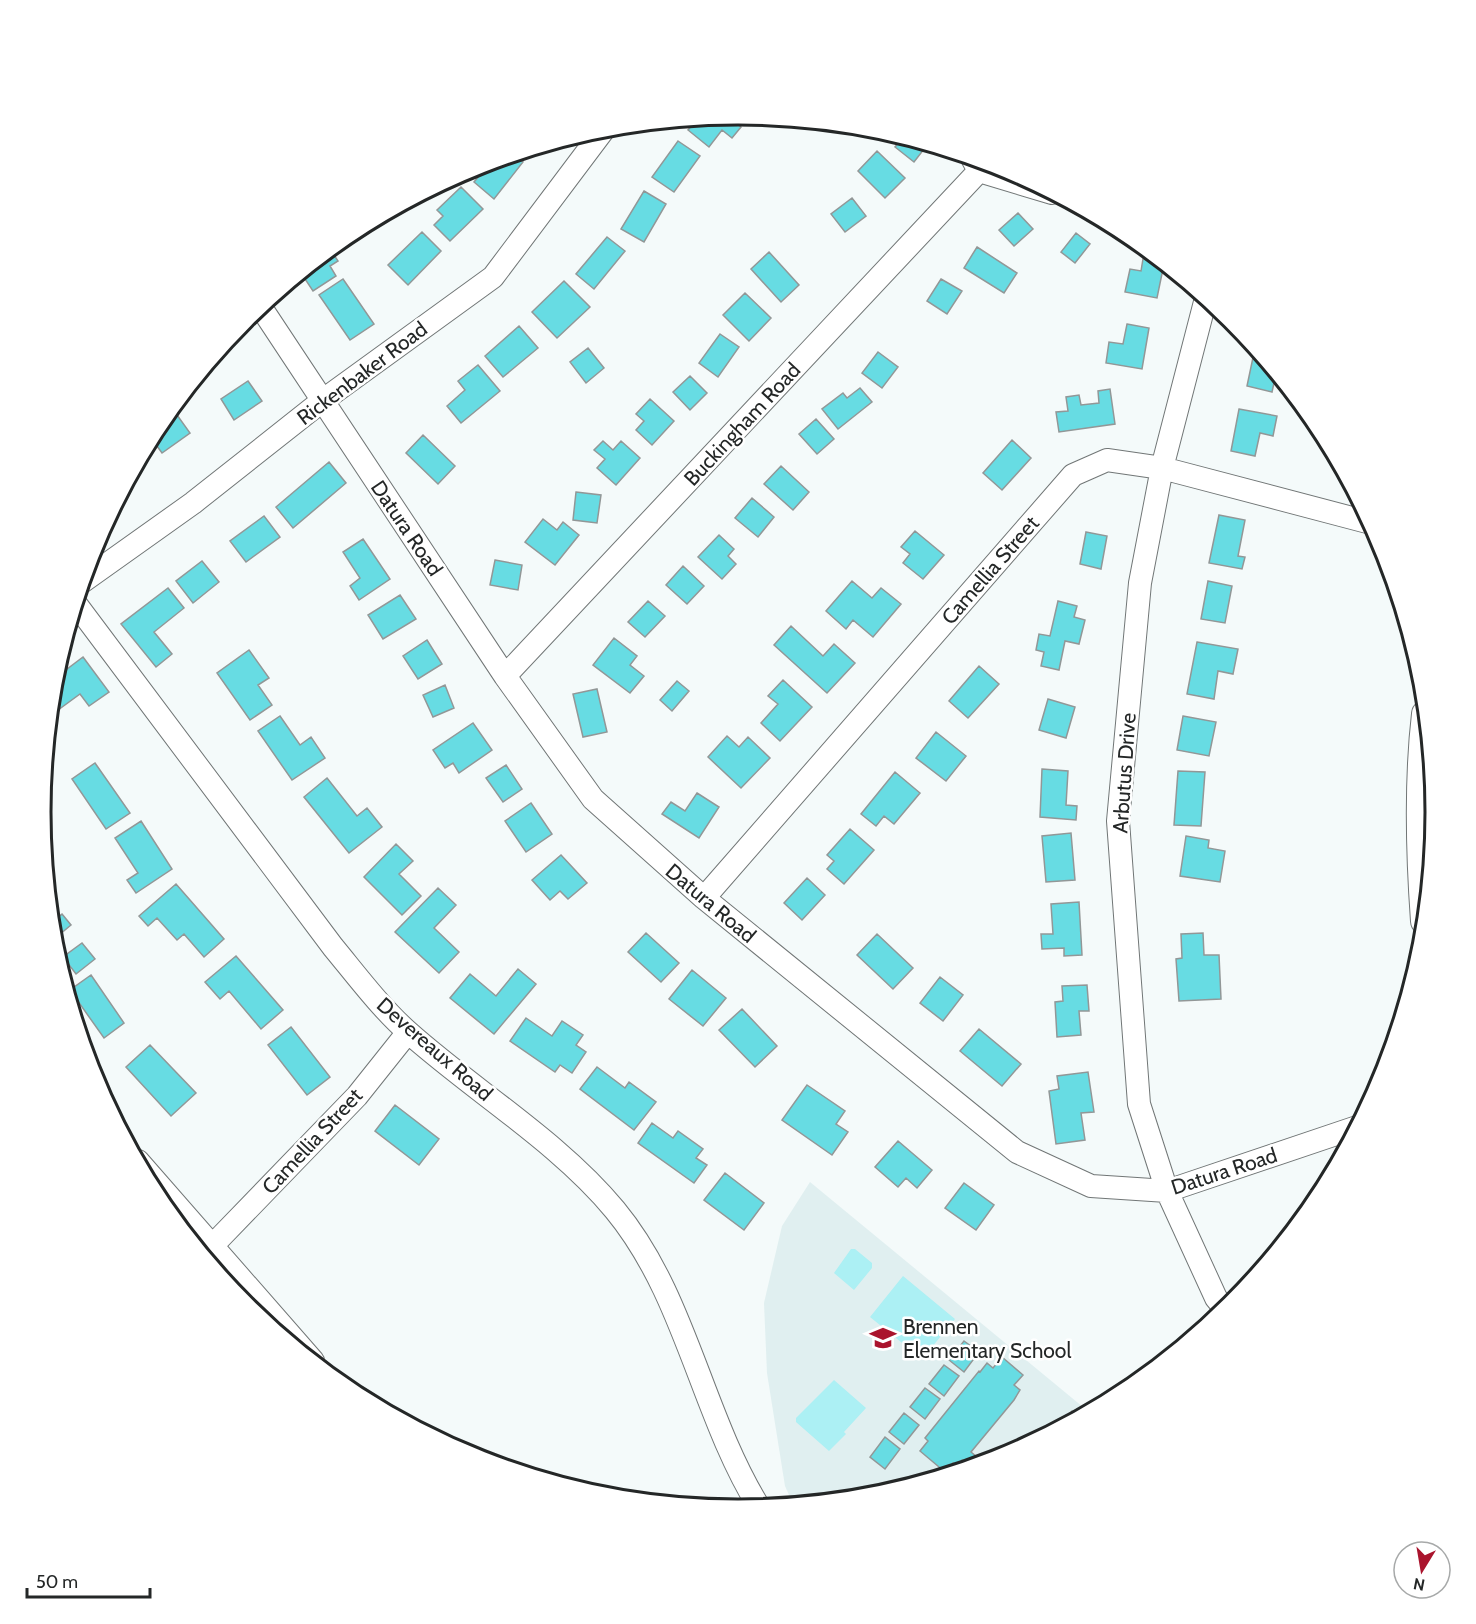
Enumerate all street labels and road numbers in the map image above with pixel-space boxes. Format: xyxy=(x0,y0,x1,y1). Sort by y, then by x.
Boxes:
street label: Rickenbaker Road xyxy=(292,316,432,430)
street label: Buckingham Road xyxy=(679,357,805,491)
street label: Datura Road xyxy=(366,475,448,581)
street label: Camellia Street xyxy=(936,511,1044,629)
street label: Arbutus Drive xyxy=(1107,712,1141,834)
street label: Datura Road xyxy=(661,858,761,948)
street label: Devereaux Road xyxy=(372,992,498,1106)
street label: Camellia Street xyxy=(257,1083,367,1199)
street label: Datura Road xyxy=(1168,1142,1280,1200)

